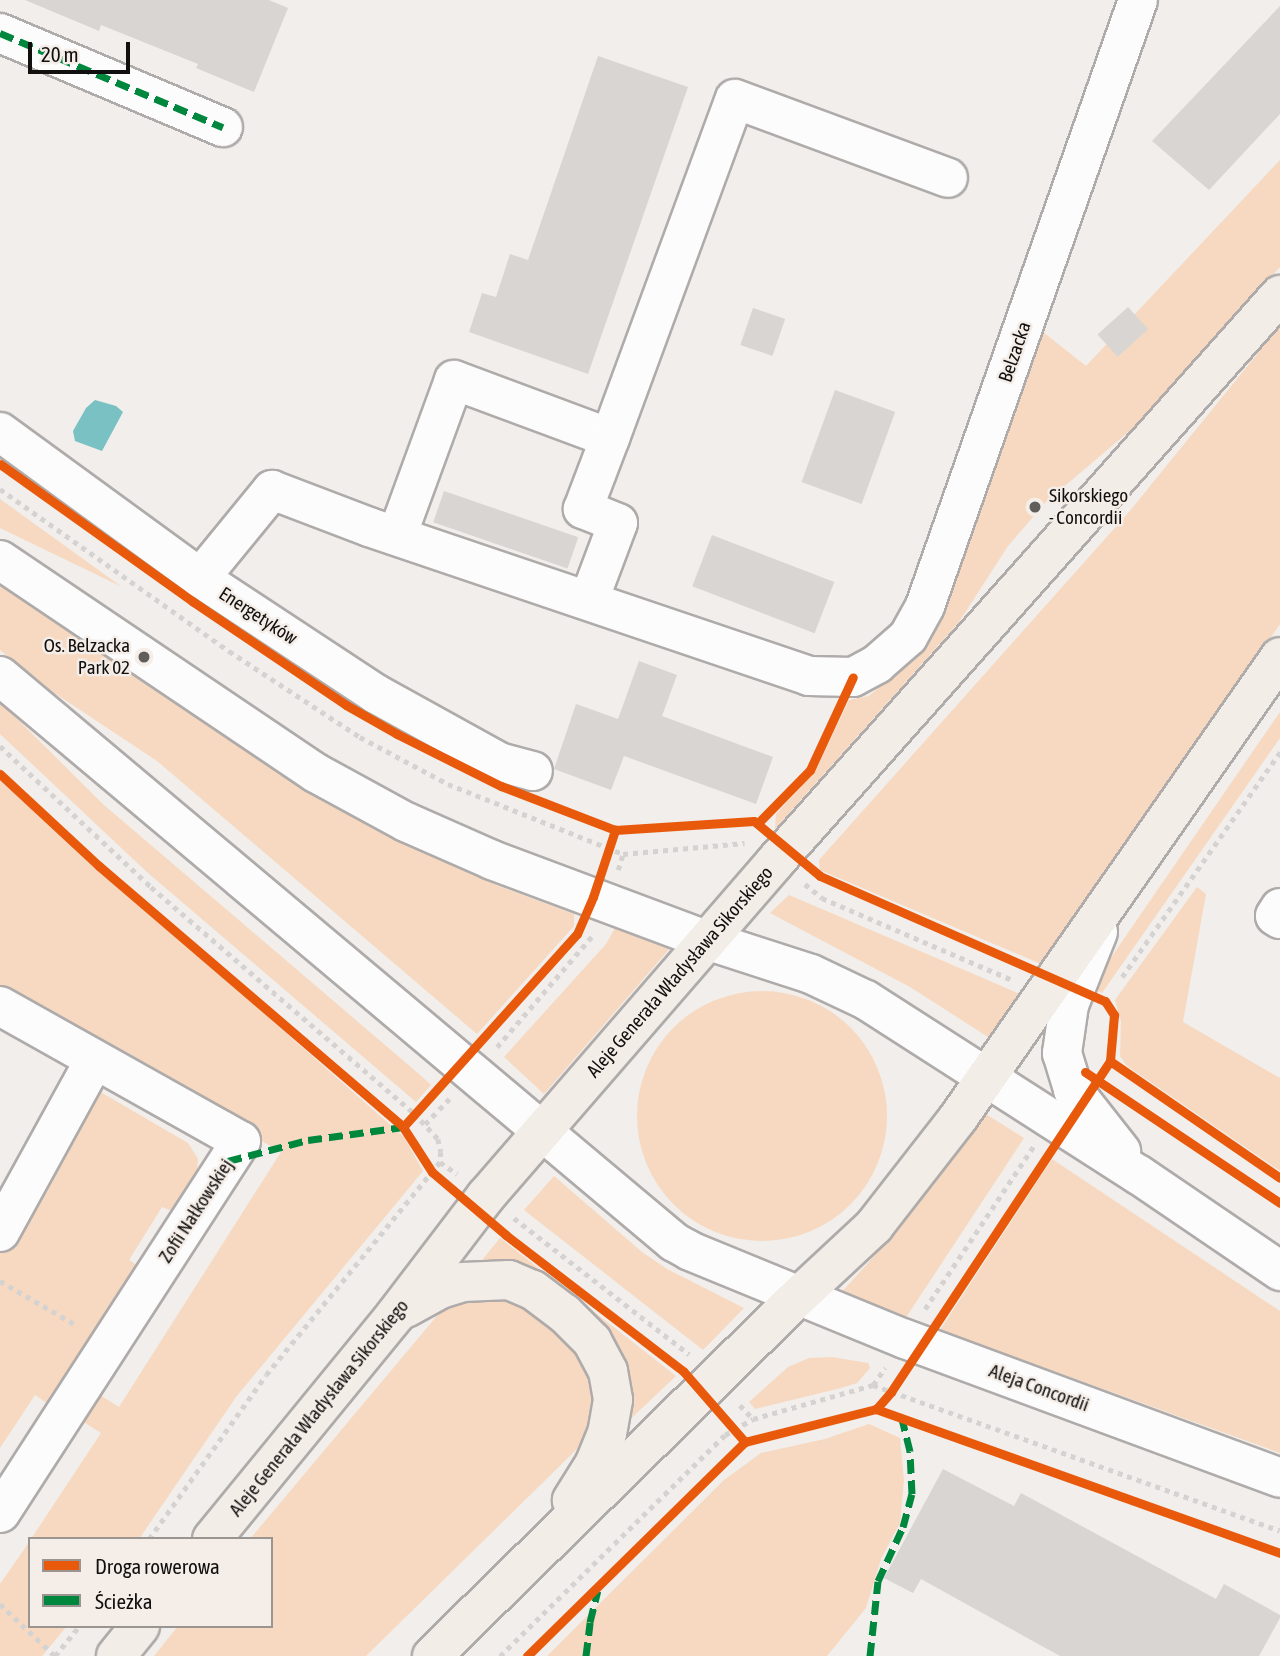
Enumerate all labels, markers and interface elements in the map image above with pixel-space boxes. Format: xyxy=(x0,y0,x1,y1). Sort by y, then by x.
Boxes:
scale bar xyxy=(32,28,133,72)
text: 20 m xyxy=(41,42,79,66)
street label: Belzacka xyxy=(994,319,1036,385)
place label: Sikorskiego - Concordii xyxy=(1049,485,1128,529)
marker: Sikorskiego - Concordii xyxy=(1027,499,1043,515)
street label: Energetyków xyxy=(215,582,301,650)
place label: Os. Belzacka Park 02 xyxy=(44,635,130,679)
marker: Os. Belzacka Park 02 xyxy=(136,649,152,665)
street label: Aleje Generała Władysława Sikorskiego xyxy=(582,862,778,1082)
street label: Zofii Nałkowskiej xyxy=(154,1155,238,1267)
street label: Aleje Generała Władysława Sikorskiego xyxy=(224,1295,414,1521)
street label: Aleja Concordii xyxy=(986,1359,1092,1417)
legend xyxy=(28,1537,273,1628)
text: Droga rowerowa xyxy=(95,1554,220,1578)
text: Ścieżka xyxy=(95,1589,153,1613)

